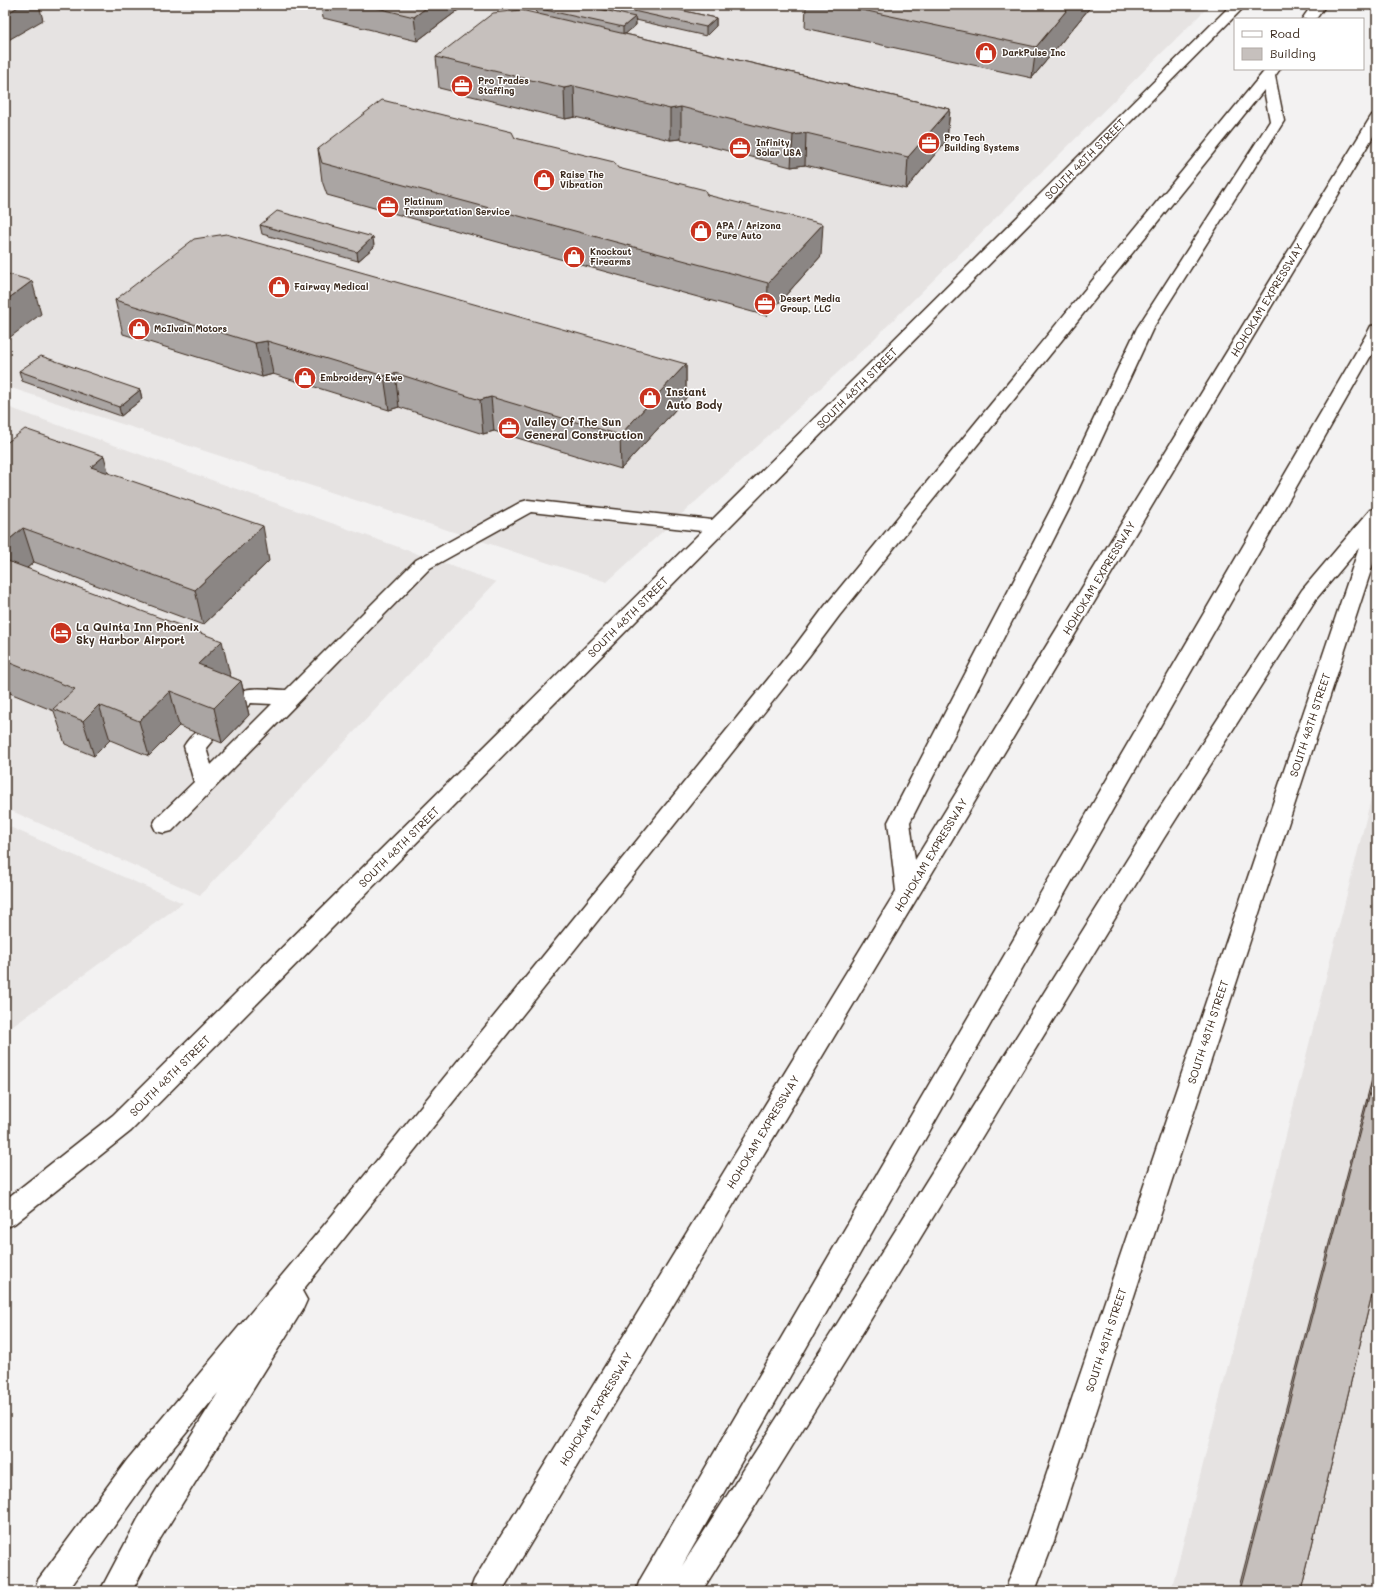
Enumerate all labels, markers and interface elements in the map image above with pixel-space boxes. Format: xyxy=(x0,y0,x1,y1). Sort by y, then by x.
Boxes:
legend xyxy=(1234,18,1364,70)
text: Road xyxy=(1270,25,1300,41)
shop icon: DarkPulse Inc xyxy=(973,40,999,66)
text: Building xyxy=(1270,45,1316,61)
place label: DarkPulse Inc xyxy=(1002,47,1066,58)
office icon: Pro Trades Staffing xyxy=(449,73,475,99)
place label: Pro Trades Staffing xyxy=(478,75,529,96)
street label: SOUTH 48TH STREET xyxy=(1041,115,1128,202)
office icon: Pro Tech Building Systems xyxy=(916,130,942,156)
place label: Pro Tech Building Systems xyxy=(944,132,1020,154)
office icon: Infinity Solar USA xyxy=(727,135,753,161)
place label: Infinity Solar USA xyxy=(756,137,801,158)
shop icon: Raise The Vibration xyxy=(531,167,557,193)
place label: Raise The Vibration xyxy=(560,169,604,190)
office icon: Platinum Transportation Service xyxy=(375,194,401,220)
place label: Platinum Transportation Service xyxy=(404,196,510,217)
shop icon: APA / Arizona Pure Auto xyxy=(688,218,714,244)
place label: APA / Arizona Pure Auto xyxy=(716,220,781,241)
street label: HOHOKAM EXPRESSWAY xyxy=(1227,240,1307,359)
shop icon: Knockout Firearms xyxy=(561,244,587,270)
place label: Knockout Firearms xyxy=(590,246,631,267)
shop icon: Fairway Medical xyxy=(266,274,292,300)
place label: Fairway Medical xyxy=(294,281,368,293)
office icon: Desert Media Group, LLC xyxy=(752,291,778,317)
place label: Desert Media Group, LLC xyxy=(780,293,841,314)
shop icon: McIlvain Motors xyxy=(126,316,152,342)
place label: McIlvain Motors xyxy=(154,323,227,334)
street label: SOUTH 48TH STREET xyxy=(813,344,900,431)
shop icon: Embroidery 4 Ewe xyxy=(292,365,318,391)
place label: Embroidery 4 Ewe xyxy=(320,372,403,384)
place label: Instant Auto Body xyxy=(666,384,723,412)
shop icon: Instant Auto Body xyxy=(637,385,663,411)
place label: Valley Of The Sun General Construction xyxy=(524,414,643,442)
office icon: Valley Of The Sun General Construction xyxy=(496,415,522,441)
street label: HOHOKAM EXPRESSWAY xyxy=(1059,518,1139,637)
street label: SOUTH 48TH STREET xyxy=(584,573,671,660)
place label: La Quinta Inn Phoenix Sky Harbor Airport xyxy=(76,619,199,647)
hotel icon: La Quinta Inn Phoenix Sky Harbor Airport xyxy=(48,620,74,646)
street label: SOUTH 48TH STREET xyxy=(1286,671,1333,779)
street label: HOHOKAM EXPRESSWAY xyxy=(891,795,971,914)
street label: SOUTH 48TH STREET xyxy=(355,803,442,890)
street label: SOUTH 48TH STREET xyxy=(1184,978,1231,1086)
street label: SOUTH 48TH STREET xyxy=(126,1032,213,1119)
street label: HOHOKAM EXPRESSWAY xyxy=(723,1072,803,1191)
street label: SOUTH 48TH STREET xyxy=(1082,1286,1129,1394)
street label: HOHOKAM EXPRESSWAY xyxy=(556,1349,636,1468)

